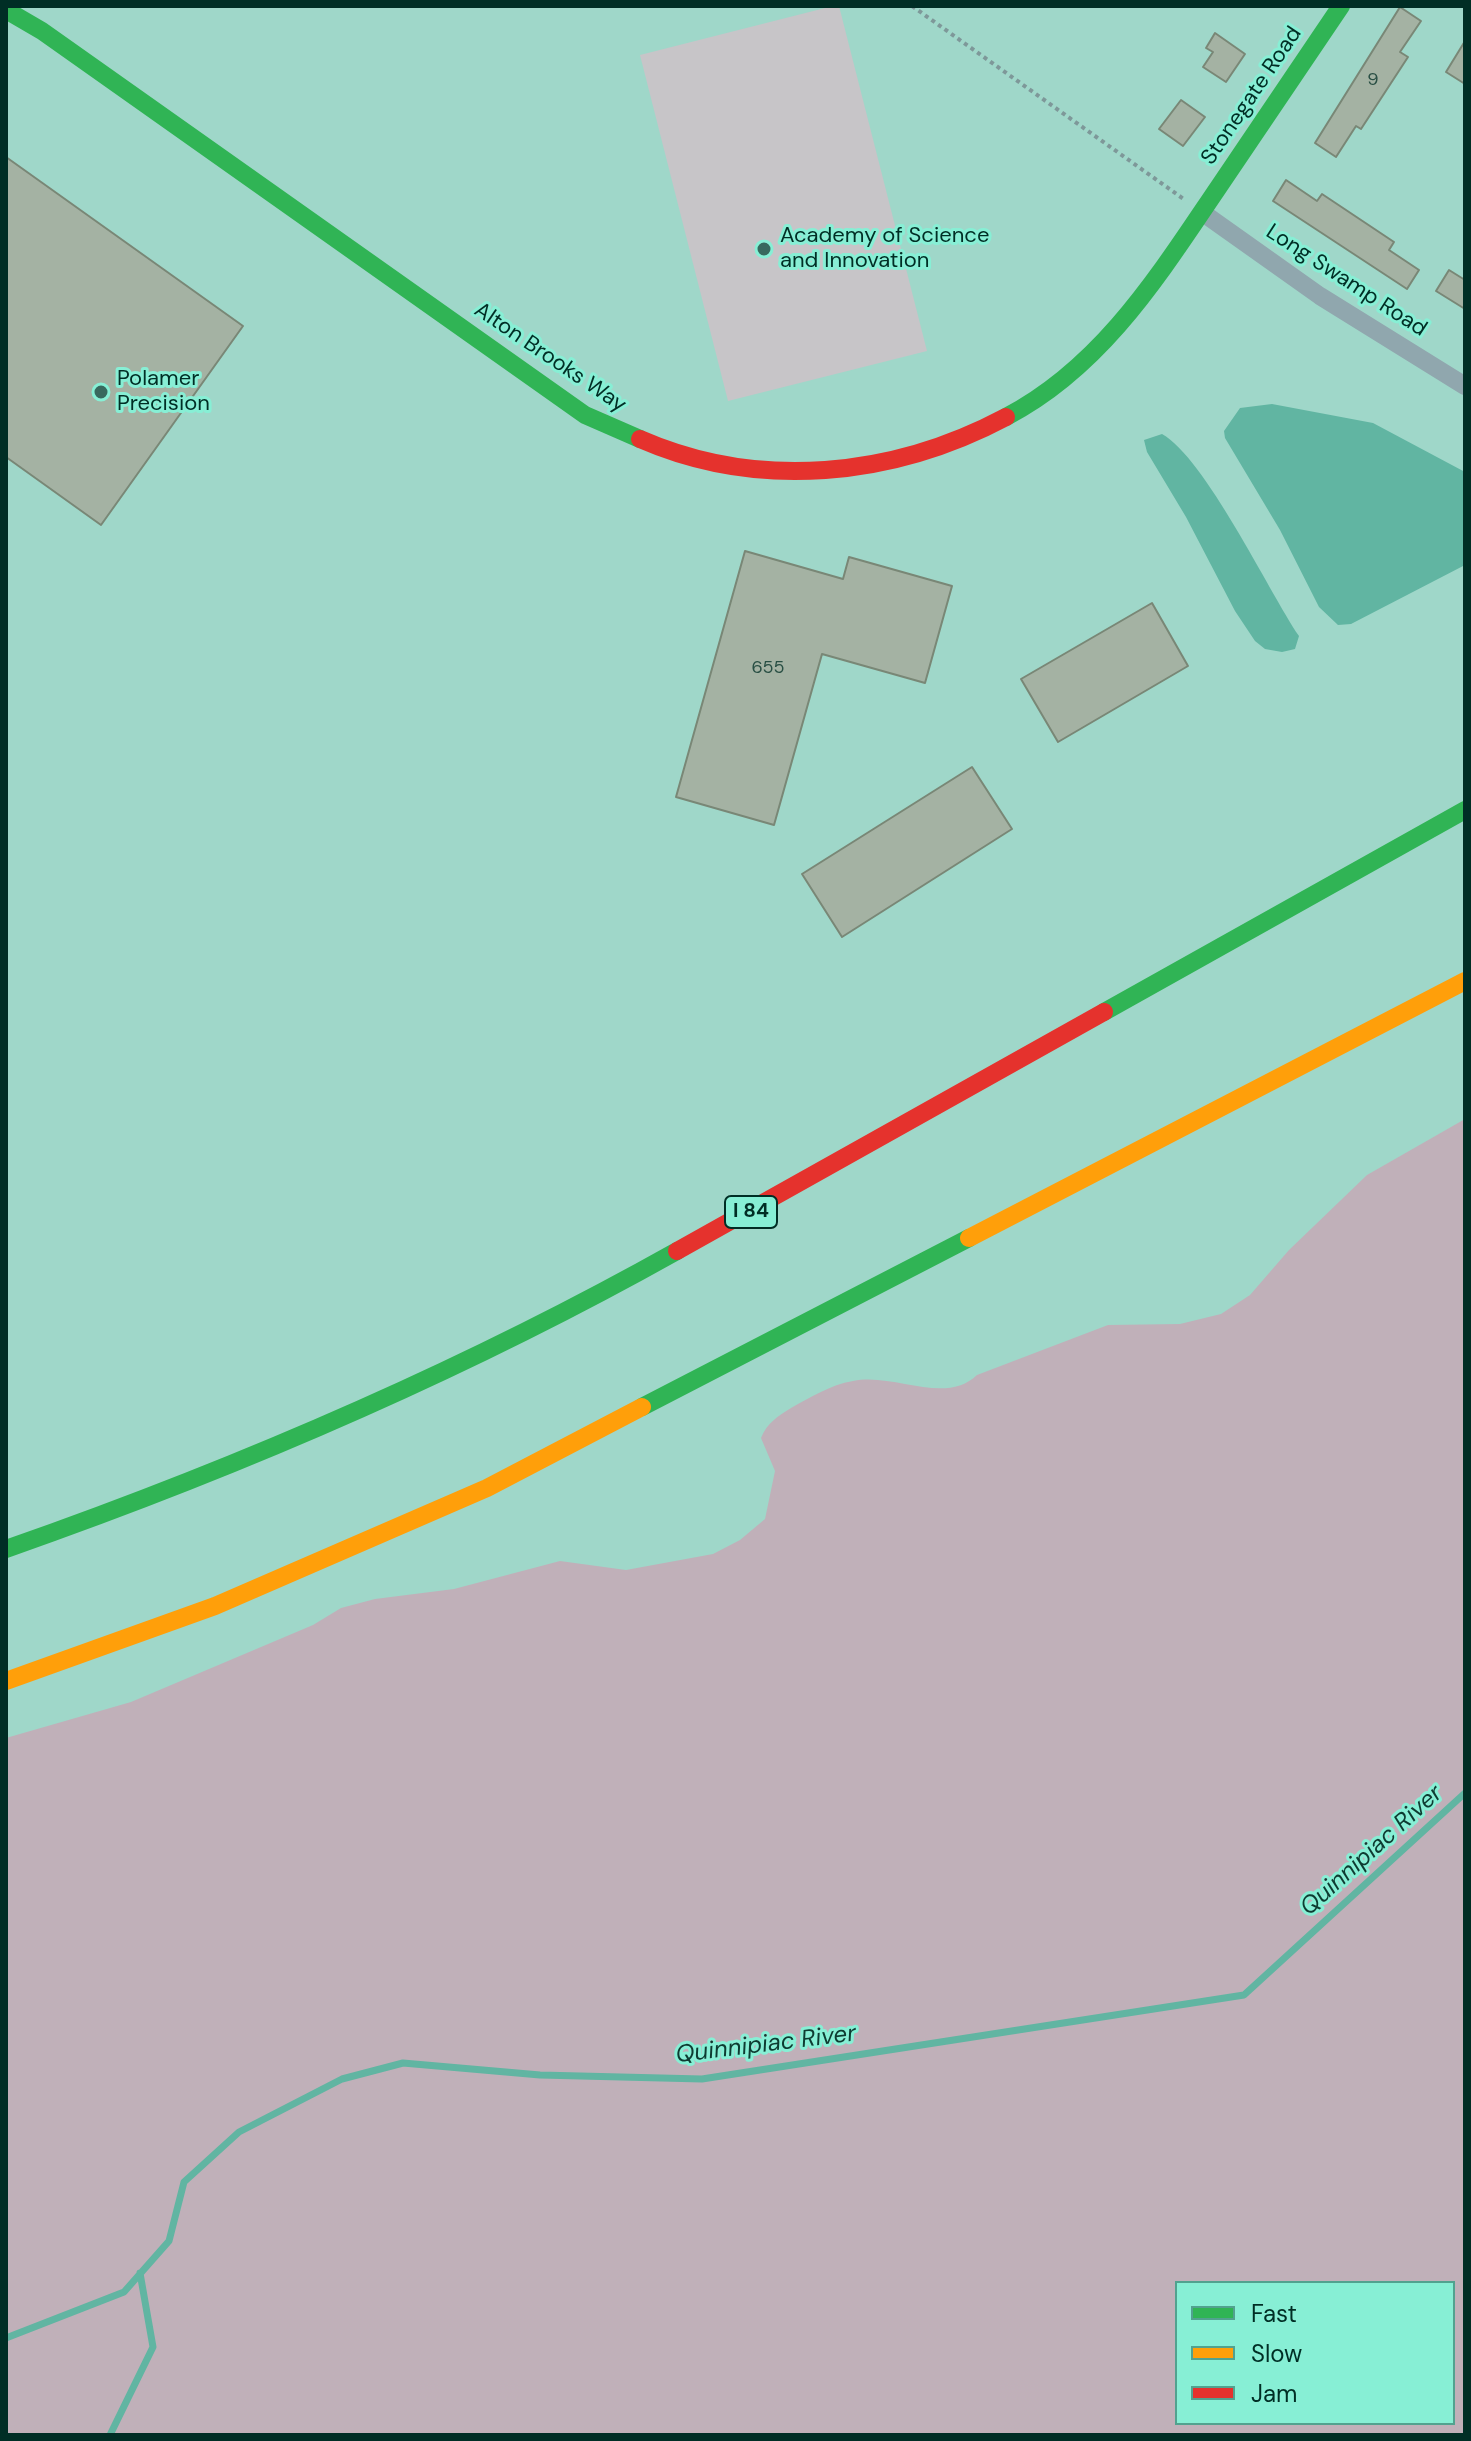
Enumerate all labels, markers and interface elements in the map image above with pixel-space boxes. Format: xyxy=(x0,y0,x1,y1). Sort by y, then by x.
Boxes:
street label: Stonegate Road xyxy=(1196,22,1308,170)
house number: 9 xyxy=(1367,69,1379,91)
street label: Long Swamp Road xyxy=(1261,219,1431,343)
place label: Academy of Science and Innovation xyxy=(780,223,989,274)
marker: Academy of Science and Innovation xyxy=(755,240,773,258)
street label: Alton Brooks Way xyxy=(469,297,631,419)
place label: Polamer Precision xyxy=(117,366,210,418)
marker: Polamer Precision xyxy=(92,383,110,401)
house number: 655 xyxy=(752,657,784,679)
road number: I 84 xyxy=(725,1196,777,1228)
water label: Quinnipiac River xyxy=(1295,1780,1449,1922)
water label: Quinnipiac River xyxy=(674,2020,858,2070)
legend xyxy=(1175,2281,1455,2425)
text: Fast xyxy=(1251,2298,1297,2329)
text: Slow xyxy=(1251,2338,1302,2369)
text: Jam xyxy=(1251,2378,1297,2409)

